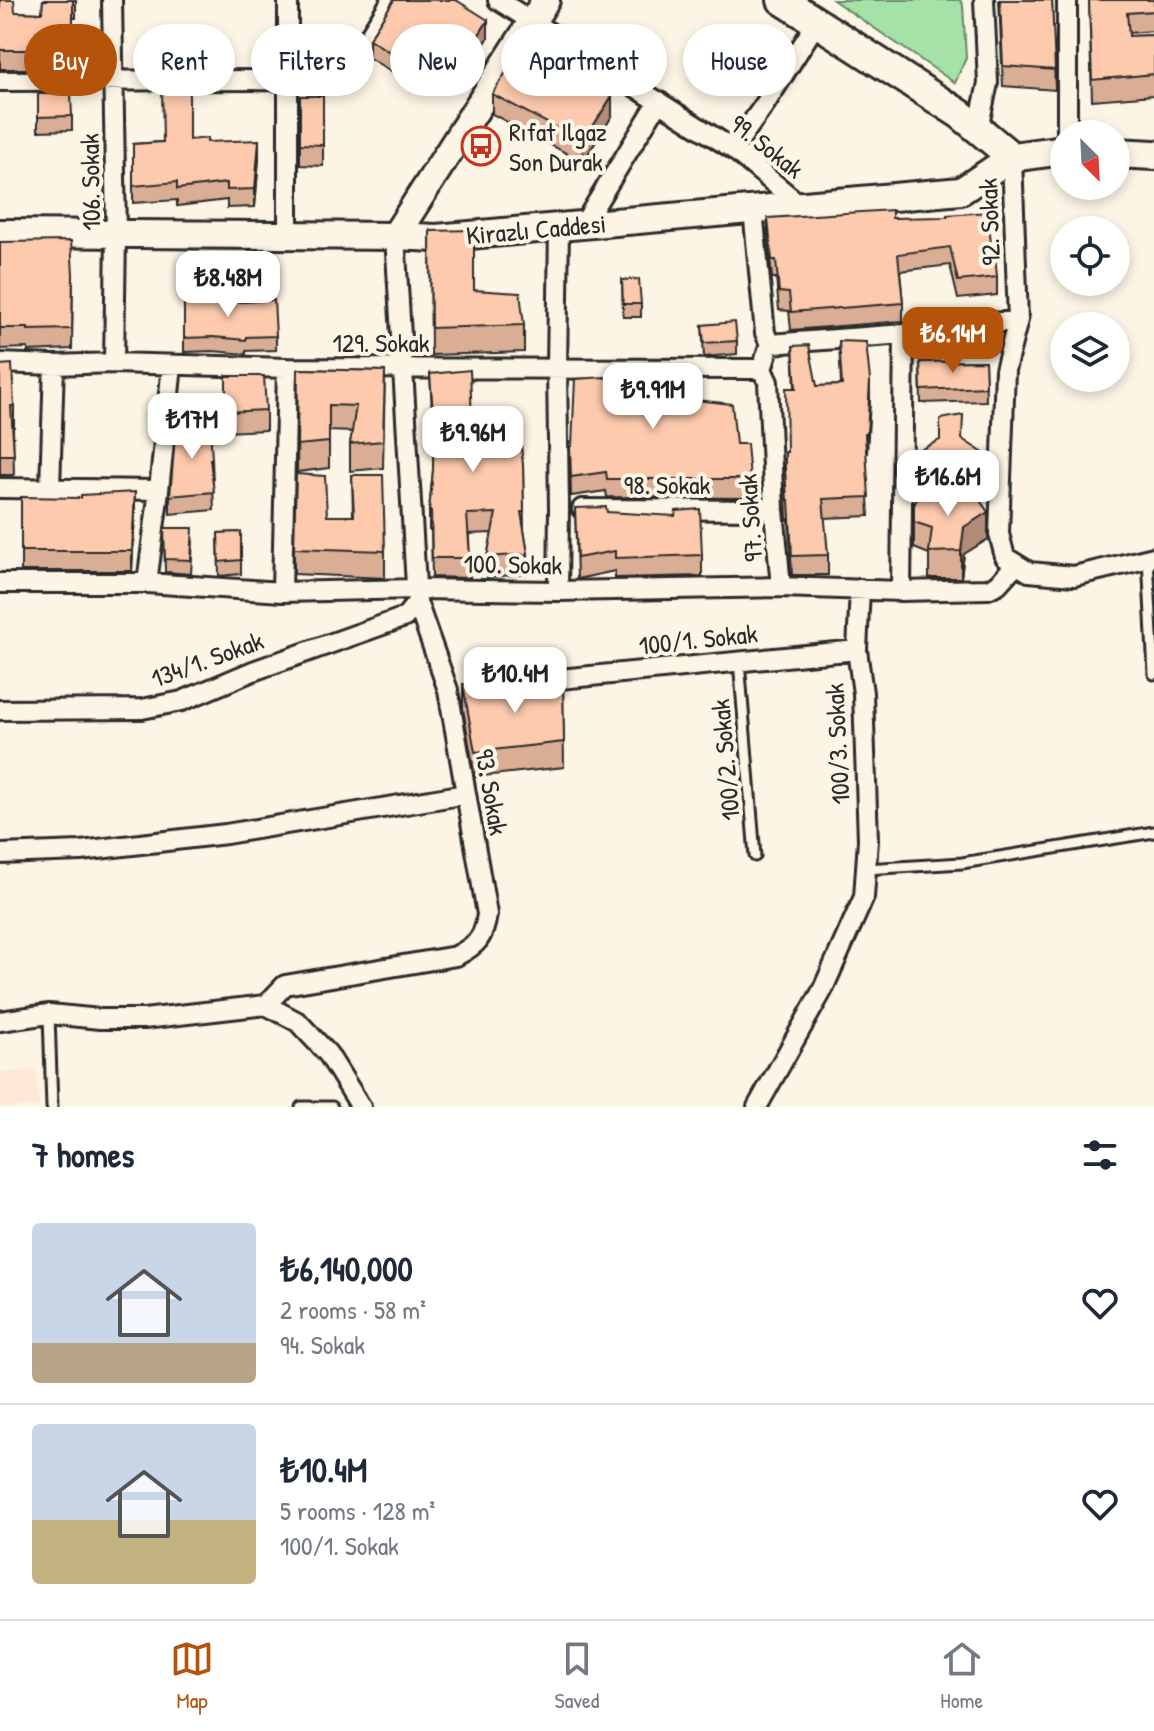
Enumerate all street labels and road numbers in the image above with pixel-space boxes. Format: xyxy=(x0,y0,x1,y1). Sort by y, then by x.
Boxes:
street label: 99. Sokak xyxy=(723,106,811,186)
street label: 106. Sokak xyxy=(72,133,108,231)
street label: 92. Sokak xyxy=(970,177,1008,266)
street label: Kirazlı Caddesi xyxy=(465,205,607,253)
street label: 129. Sokak xyxy=(333,325,430,360)
street label: 98. Sokak xyxy=(624,467,710,502)
street label: 97. Sokak xyxy=(729,473,771,563)
street label: 100. Sokak xyxy=(463,546,563,582)
street label: 100/1. Sokak xyxy=(637,615,759,663)
street label: 134/1. Sokak xyxy=(146,622,268,695)
street label: 100/3. Sokak xyxy=(816,682,858,805)
street label: 100/2. Sokak xyxy=(702,698,748,822)
street label: 93. Sokak xyxy=(467,746,517,838)

